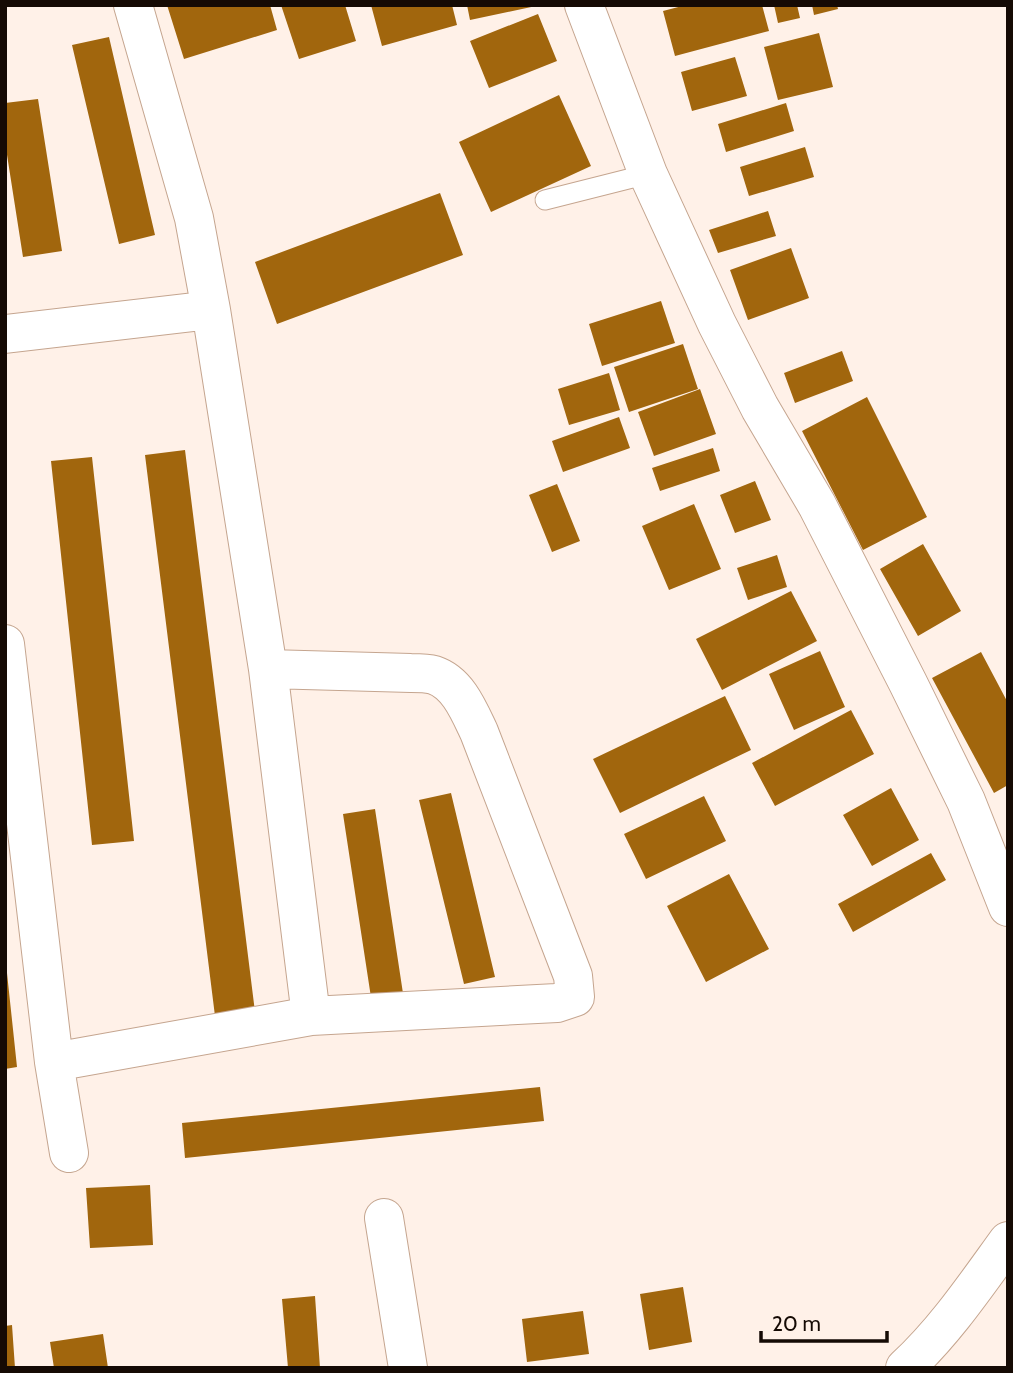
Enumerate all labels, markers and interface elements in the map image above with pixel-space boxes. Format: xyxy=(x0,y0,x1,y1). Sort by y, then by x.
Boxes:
scale bar xyxy=(761,1300,887,1344)
text: 20 m xyxy=(772,1311,821,1336)

